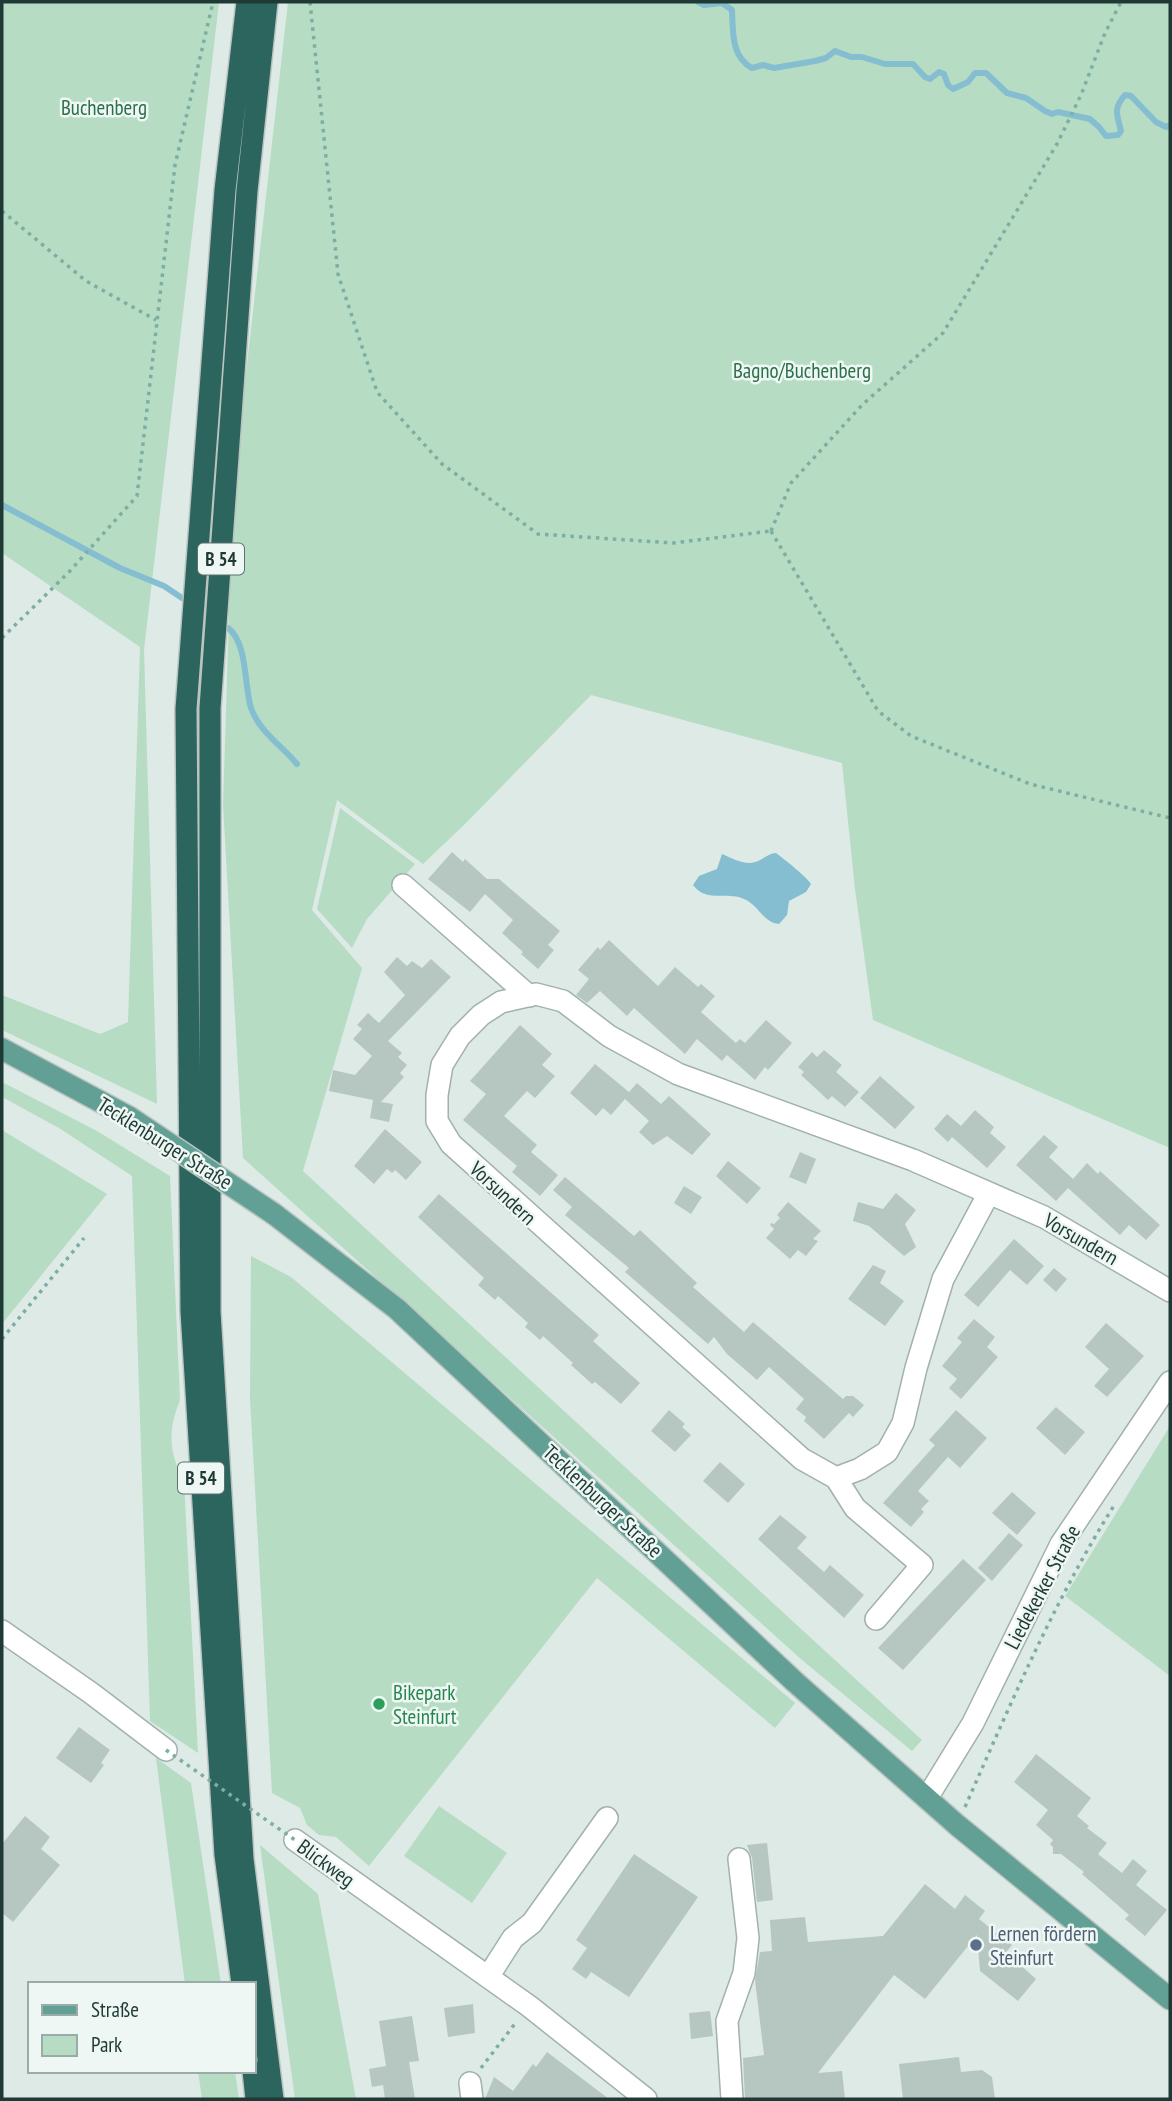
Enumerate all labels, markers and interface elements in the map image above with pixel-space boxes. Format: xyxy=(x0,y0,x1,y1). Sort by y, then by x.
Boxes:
park label: Buchenberg xyxy=(61,94,147,121)
park label: Bagno/Buchenberg xyxy=(733,357,871,384)
road number: B 54 xyxy=(198,544,244,574)
street label: Tecklenburger Straße xyxy=(93,1091,237,1195)
street label: Vorsundern xyxy=(463,1155,542,1231)
street label: Vorsundern xyxy=(1038,1206,1123,1271)
street label: Tecklenburger Straße xyxy=(538,1439,668,1563)
road number: B 54 xyxy=(178,1462,224,1494)
street label: Liedekerker Straße xyxy=(998,1520,1086,1654)
place label: Bikepark Steinfurt xyxy=(393,1679,457,1730)
marker: Bikepark Steinfurt xyxy=(371,1696,387,1712)
street label: Blickweg xyxy=(292,1833,360,1893)
place label: Lernen fördern Steinfurt xyxy=(990,1920,1097,1971)
marker: Lernen fördern Steinfurt xyxy=(968,1937,984,1953)
legend xyxy=(28,1982,256,2073)
text: Straße xyxy=(91,1996,139,2023)
text: Park xyxy=(91,2031,122,2058)

